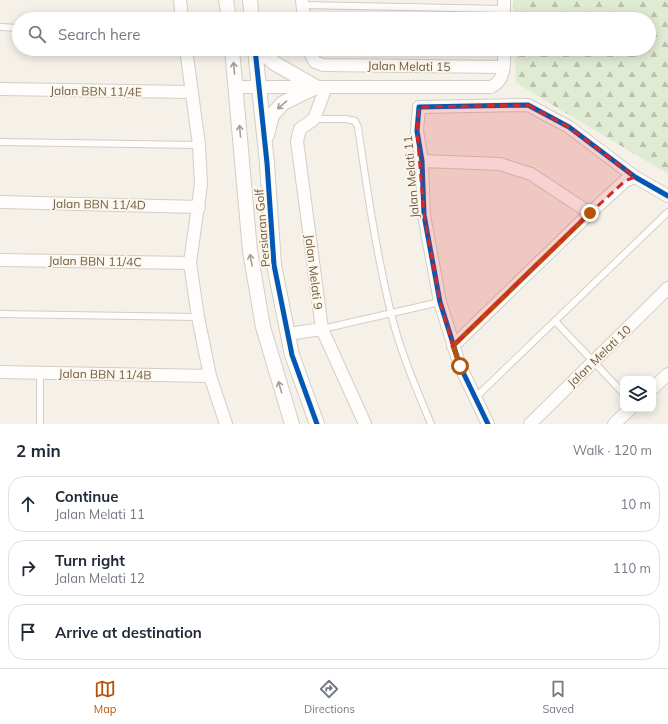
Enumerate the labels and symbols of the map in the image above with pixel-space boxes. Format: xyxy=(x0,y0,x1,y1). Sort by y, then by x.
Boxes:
street label: Jalan Melati 15 xyxy=(367,58,451,74)
one-way arrow xyxy=(231,62,238,75)
street label: Jalan BBN 11/4E xyxy=(50,83,142,99)
one-way arrow xyxy=(277,100,287,109)
one-way arrow xyxy=(236,125,243,138)
street label: Jalan Melati 11 xyxy=(400,135,422,219)
street label: Persiaran Golf xyxy=(251,187,273,268)
street label: Jalan BBN 11/4D xyxy=(52,196,146,212)
route end xyxy=(581,204,599,222)
street label: Jalan Melati 9 xyxy=(302,234,326,310)
street label: Jalan BBN 11/4C xyxy=(48,253,142,269)
one-way arrow xyxy=(247,254,255,267)
street label: Jalan Melati 10 xyxy=(564,322,634,390)
route start xyxy=(451,357,469,375)
street label: Jalan BBN 11/4B xyxy=(58,366,152,382)
one-way arrow xyxy=(276,381,283,394)

